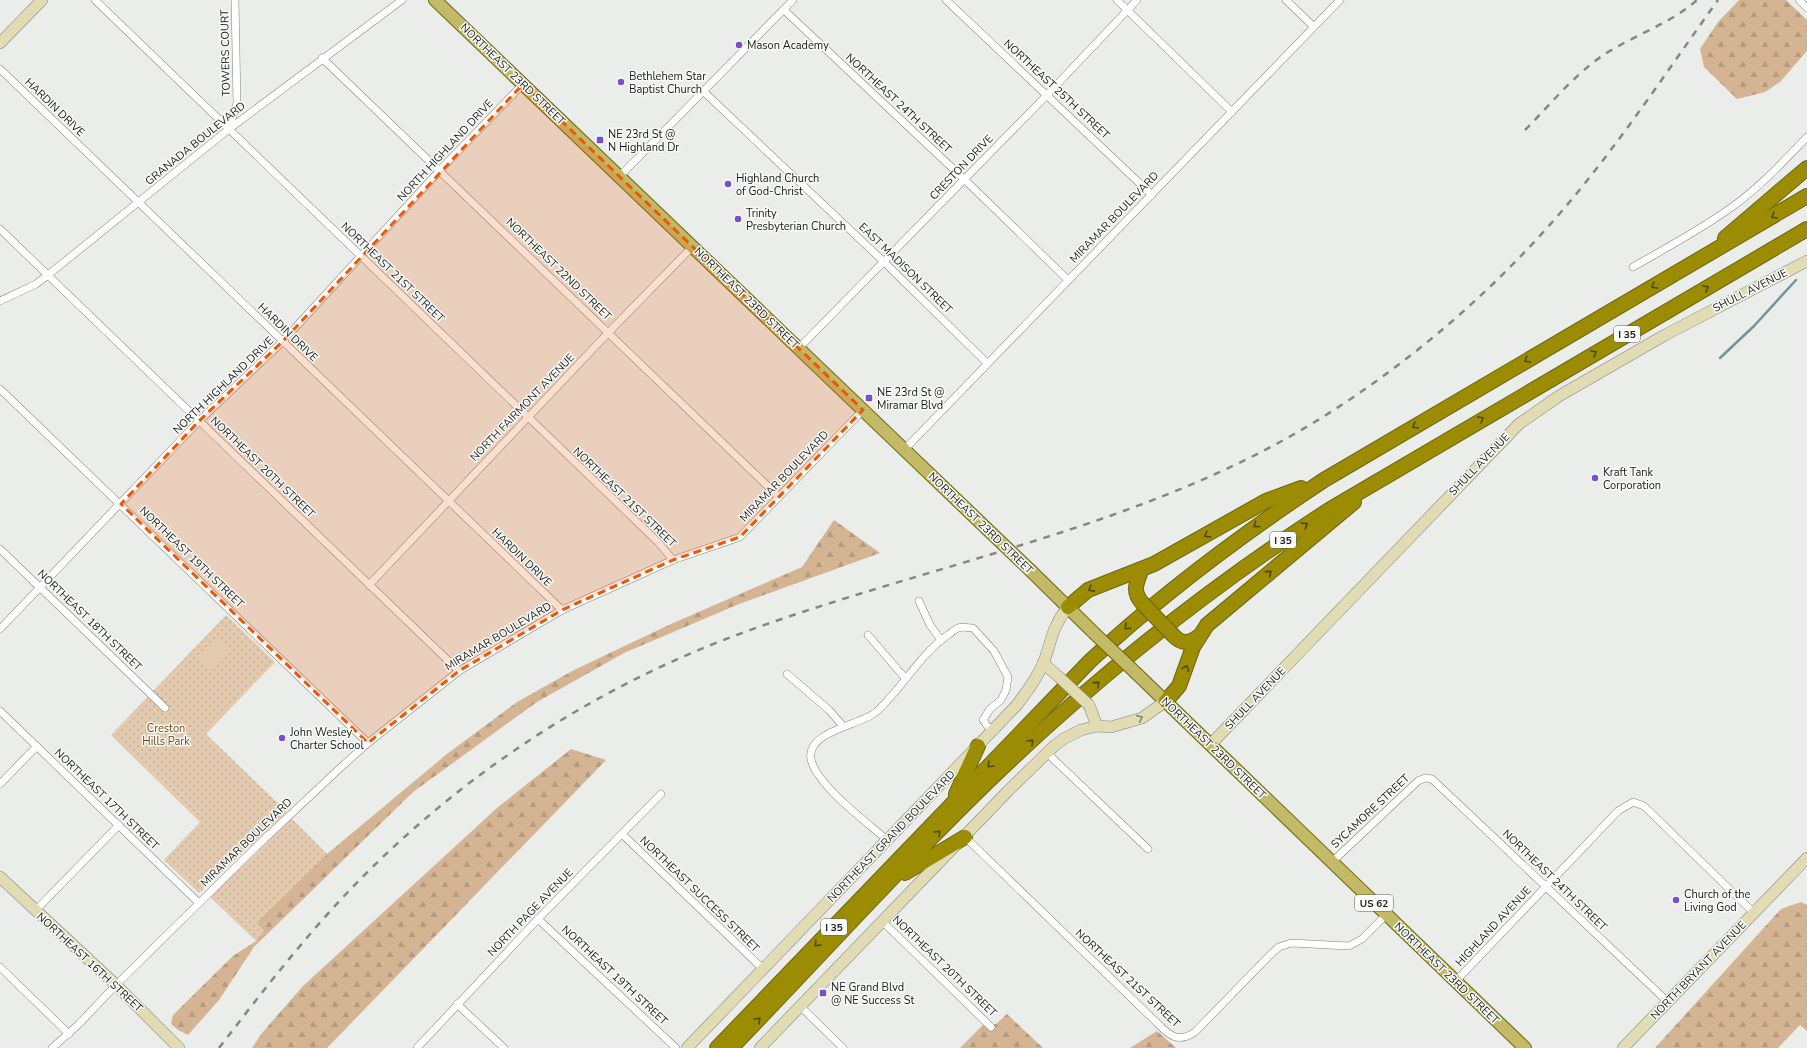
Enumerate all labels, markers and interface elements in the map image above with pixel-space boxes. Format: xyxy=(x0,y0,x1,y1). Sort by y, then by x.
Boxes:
street label: TOWERS COURT xyxy=(217,9,234,97)
street label: NORTHEAST 23RD STREET xyxy=(457,20,569,129)
street label: NORTHEAST 25TH STREET xyxy=(1000,36,1113,143)
place label: Mason Academy xyxy=(747,38,829,53)
marker: Mason Academy xyxy=(734,40,744,50)
street label: NORTHEAST 24TH STREET xyxy=(842,50,955,157)
place label: Bethlehem Star Baptist Church xyxy=(629,69,706,97)
street label: HARDIN DRIVE xyxy=(21,75,88,140)
marker: Bethlehem Star Baptist Church xyxy=(616,77,626,87)
street label: NORTH HIGHLAND DRIVE xyxy=(394,96,497,205)
street label: GRANADA BOULEVARD xyxy=(142,98,249,189)
place label: NE 23rd St @ N Highland Dr xyxy=(608,127,679,155)
street label: CRESTON DRIVE xyxy=(926,131,996,203)
marker: NE 23rd St @ N Highland Dr xyxy=(595,135,605,145)
street label: MIRAMAR BOULEVARD xyxy=(1067,168,1162,266)
place label: Highland Church of God-Christ xyxy=(736,171,819,199)
marker: Highland Church of God-Christ xyxy=(723,179,733,189)
place label: Trinity Presbyterian Church xyxy=(746,206,846,234)
one-way arrow xyxy=(1771,212,1778,219)
marker: Trinity Presbyterian Church xyxy=(733,214,743,224)
street label: NORTHEAST 22ND STREET xyxy=(503,215,615,324)
street label: NORTHEAST 21ST STREET xyxy=(338,219,448,326)
street label: EAST MADISON STREET xyxy=(856,220,956,317)
street label: NORTHEAST 23RD STREET xyxy=(691,244,803,353)
street label: SHULL AVENUE xyxy=(1710,265,1790,316)
one-way arrow xyxy=(1651,281,1658,288)
one-way arrow xyxy=(1702,285,1709,292)
street label: HARDIN DRIVE xyxy=(254,300,321,365)
road number: I 35 xyxy=(1614,326,1640,342)
street label: NORTH HIGHLAND DRIVE xyxy=(170,333,277,437)
street label: NORTH FAIRMONT AVENUE xyxy=(467,350,578,465)
one-way arrow xyxy=(1590,351,1597,358)
one-way arrow xyxy=(1524,356,1531,363)
place label: NE 23rd St @ Miramar Blvd xyxy=(877,385,945,413)
marker: NE 23rd St @ Miramar Blvd xyxy=(864,393,874,403)
street label: NORTHEAST 20TH STREET xyxy=(207,413,318,522)
one-way arrow xyxy=(1477,417,1484,424)
one-way arrow xyxy=(1412,422,1419,429)
street label: MIRAMAR BOULEVARD xyxy=(737,427,832,525)
street label: SHULL AVENUE xyxy=(1446,430,1513,499)
street label: NORTHEAST 21ST STREET xyxy=(570,444,680,551)
place label: Kraft Tank Corporation xyxy=(1603,465,1661,493)
street label: NORTHEAST 23RD STREET xyxy=(925,469,1037,578)
marker: Kraft Tank Corporation xyxy=(1590,473,1600,483)
street label: NORTHEAST 19TH STREET xyxy=(136,503,247,612)
one-way arrow xyxy=(1254,520,1261,527)
one-way arrow xyxy=(1301,522,1308,530)
street label: HARDIN DRIVE xyxy=(488,525,555,590)
one-way arrow xyxy=(1204,530,1212,537)
road number: I 35 xyxy=(1270,532,1296,548)
street label: NORTHEAST 18TH STREET xyxy=(34,566,145,675)
one-way arrow xyxy=(1264,570,1272,577)
one-way arrow xyxy=(1087,584,1095,591)
street label: MIRAMAR BOULEVARD xyxy=(442,599,554,674)
one-way arrow xyxy=(1124,622,1132,630)
street label: SHULL AVENUE xyxy=(1222,664,1289,733)
one-way arrow xyxy=(1182,665,1190,672)
one-way arrow xyxy=(1092,682,1099,689)
street label: NORTHEAST 23RD STREET xyxy=(1158,694,1270,803)
one-way arrow xyxy=(1136,715,1144,723)
park label: Creston Hills Park xyxy=(142,721,190,749)
place label: John Wesley Charter School xyxy=(289,725,364,753)
marker: John Wesley Charter School xyxy=(277,733,287,743)
one-way arrow xyxy=(1026,740,1033,747)
street label: NORTHEAST 17TH STREET xyxy=(51,745,162,854)
one-way arrow xyxy=(987,760,995,768)
street label: NORTHEAST GRAND BOULEVARD xyxy=(824,767,959,906)
street label: SYCAMORE STREET xyxy=(1328,771,1413,852)
street label: MIRAMAR BOULEVARD xyxy=(197,795,295,890)
street label: NORTHEAST 24TH STREET xyxy=(1499,826,1610,935)
one-way arrow xyxy=(933,830,940,838)
street label: NORTHEAST SUCCESS STREET xyxy=(637,833,763,956)
street label: NORTH PAGE AVENUE xyxy=(484,865,576,960)
street label: HIGHLAND AVENUE xyxy=(1452,883,1534,970)
place label: Church of the Living God xyxy=(1684,887,1751,915)
road number: US 62 xyxy=(1355,895,1393,911)
marker: Church of the Living God xyxy=(1671,895,1681,905)
street label: NORTHEAST 16TH STREET xyxy=(33,909,146,1016)
street label: NORTHEAST 20TH STREET xyxy=(889,912,1000,1021)
street label: NORTH BRYANT AVENUE xyxy=(1647,918,1749,1023)
road number: I 35 xyxy=(821,919,847,935)
street label: NORTHEAST 23RD STREET xyxy=(1391,919,1503,1028)
street label: NORTHEAST 19TH STREET xyxy=(558,922,671,1029)
street label: NORTHEAST 21ST STREET xyxy=(1072,926,1184,1031)
one-way arrow xyxy=(814,939,822,947)
place label: NE Grand Blvd @ NE Success St xyxy=(831,980,915,1008)
marker: NE Grand Blvd @ NE Success St xyxy=(818,988,828,998)
one-way arrow xyxy=(754,1017,761,1025)

